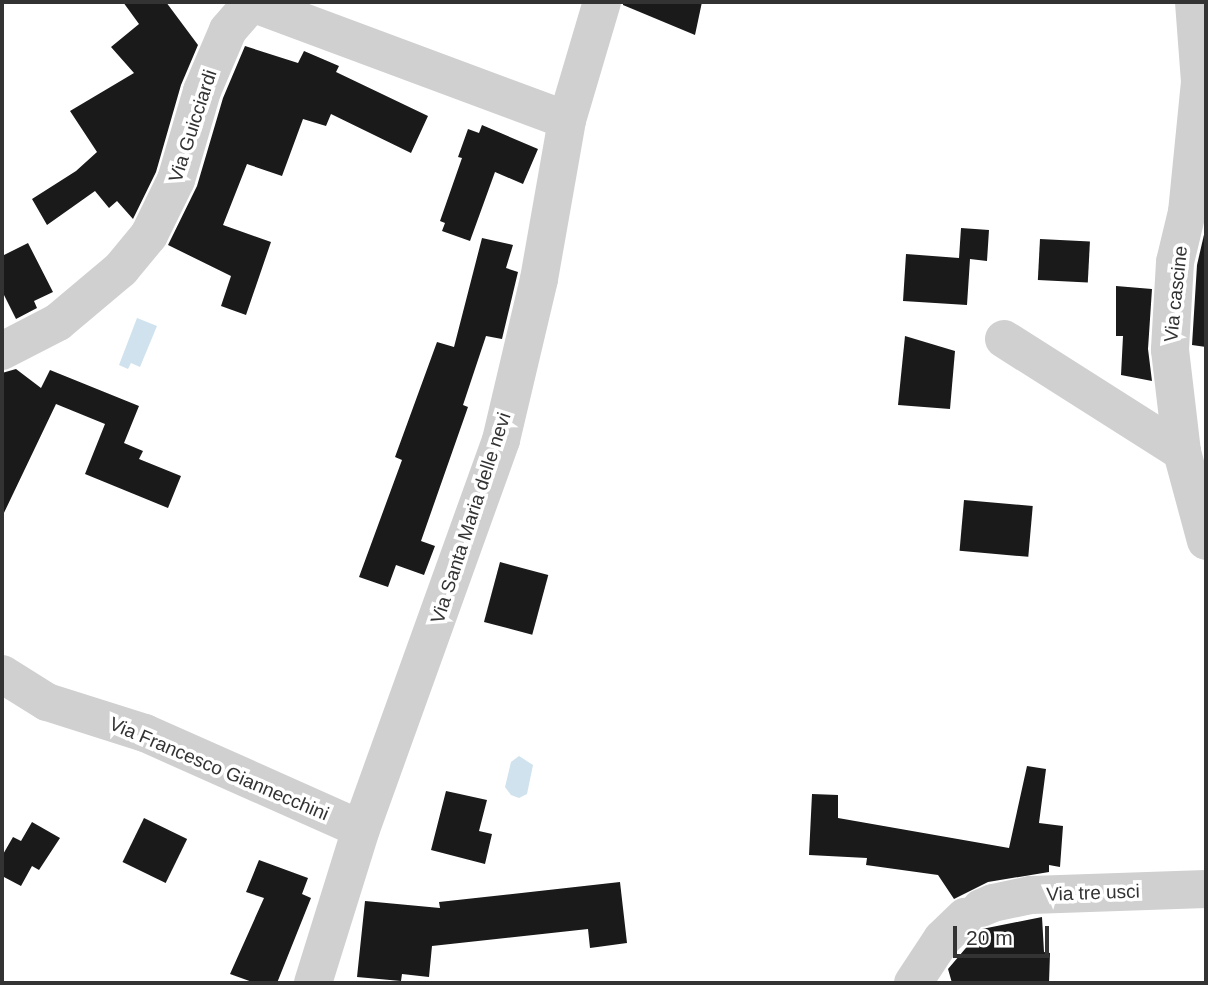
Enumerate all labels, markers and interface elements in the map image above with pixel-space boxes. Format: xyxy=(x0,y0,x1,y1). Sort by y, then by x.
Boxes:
street label: Via Guicciardi xyxy=(164,67,222,185)
street label: Via cascine xyxy=(1160,245,1192,343)
street label: Via Santa Maria delle nevi xyxy=(426,410,516,626)
street label: Via Francesco Giannecchini xyxy=(106,712,332,826)
street label: Via tre usci xyxy=(1046,880,1140,906)
scale bar xyxy=(956,912,1052,956)
text: 20 m xyxy=(966,926,1013,949)

